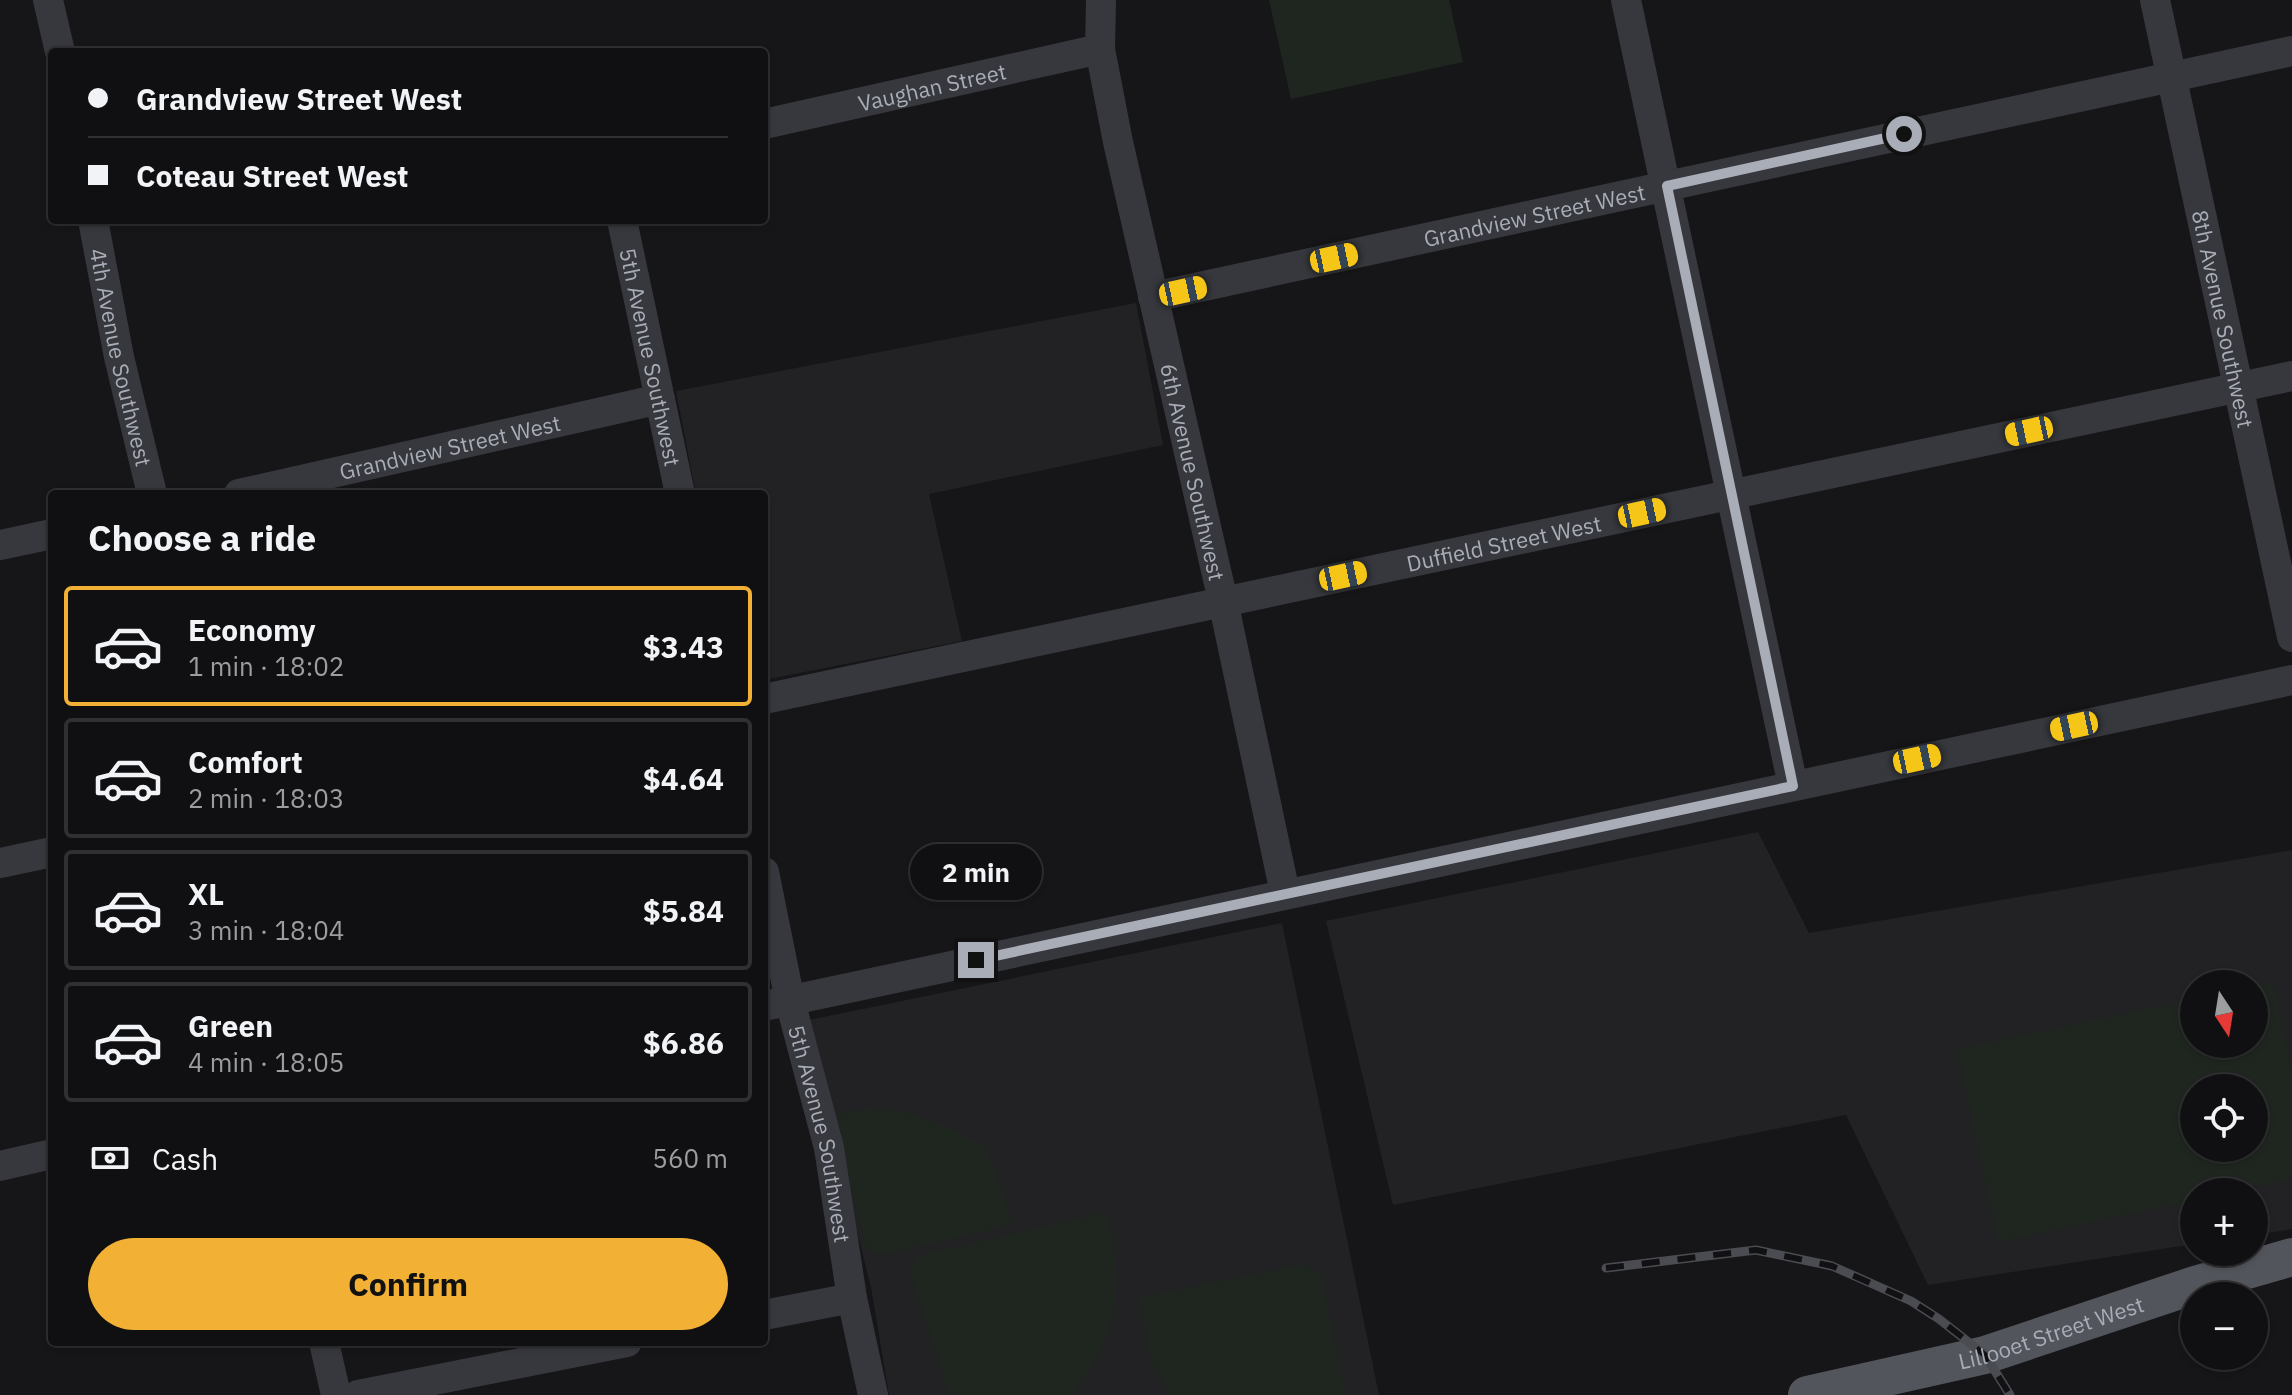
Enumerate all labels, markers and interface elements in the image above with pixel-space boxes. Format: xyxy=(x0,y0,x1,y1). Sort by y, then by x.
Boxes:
street label: Vaughan Street xyxy=(855,56,1009,117)
text: Grandview Street West xyxy=(136,79,462,118)
route start xyxy=(1886,116,1922,152)
text: Coteau Street West xyxy=(136,156,409,195)
street label: Grandview Street West xyxy=(1421,177,1648,253)
street label: 8th Avenue Southwest xyxy=(2186,207,2261,430)
car xyxy=(1308,241,1360,275)
street label: 5th Avenue Southwest xyxy=(614,245,688,469)
street label: 4th Avenue Southwest xyxy=(84,246,159,469)
car xyxy=(1157,274,1209,308)
street label: 6th Avenue Southwest xyxy=(1155,360,1232,583)
street label: Grandview Street West xyxy=(336,407,563,485)
car xyxy=(2003,414,2055,448)
car xyxy=(1616,496,1668,530)
street label: Duffield Street West xyxy=(1404,508,1604,577)
text: Choose a ride xyxy=(88,514,316,561)
car xyxy=(1317,559,1369,593)
icon: car xyxy=(92,610,164,682)
text: Economy xyxy=(188,610,316,649)
text: $3.43 xyxy=(643,627,724,666)
text: 1 min · 18:02 xyxy=(188,649,344,683)
car xyxy=(2048,709,2100,743)
icon: car xyxy=(92,742,164,814)
text: Comfort xyxy=(188,742,303,781)
car xyxy=(1891,742,1943,776)
text: $4.64 xyxy=(643,759,724,798)
text: 2 min · 18:03 xyxy=(188,781,344,815)
callout: 2 min xyxy=(910,844,1042,900)
text: 2 min xyxy=(942,855,1010,889)
icon: car xyxy=(92,874,164,946)
text: XL xyxy=(188,874,224,913)
text: $5.84 xyxy=(643,891,724,930)
text: 3 min · 18:04 xyxy=(188,913,344,947)
route end xyxy=(958,942,994,978)
north arrow xyxy=(2180,970,2268,1058)
map controls xyxy=(2180,970,2268,1370)
icon: car xyxy=(92,1006,164,1078)
text: Green xyxy=(188,1006,273,1045)
street label: 5th Avenue Southwest xyxy=(782,1022,858,1245)
text: $6.86 xyxy=(643,1023,724,1062)
text: 4 min · 18:05 xyxy=(188,1045,344,1079)
button: locate xyxy=(2180,1074,2268,1162)
icon: cash xyxy=(88,1136,132,1180)
text: Cash xyxy=(152,1139,218,1178)
text: 560 m xyxy=(652,1141,728,1175)
button: + xyxy=(2180,1178,2268,1266)
button: Confirm xyxy=(88,1238,728,1330)
button: − xyxy=(2180,1282,2268,1370)
street label: Lillooet Street West xyxy=(1955,1289,2147,1375)

